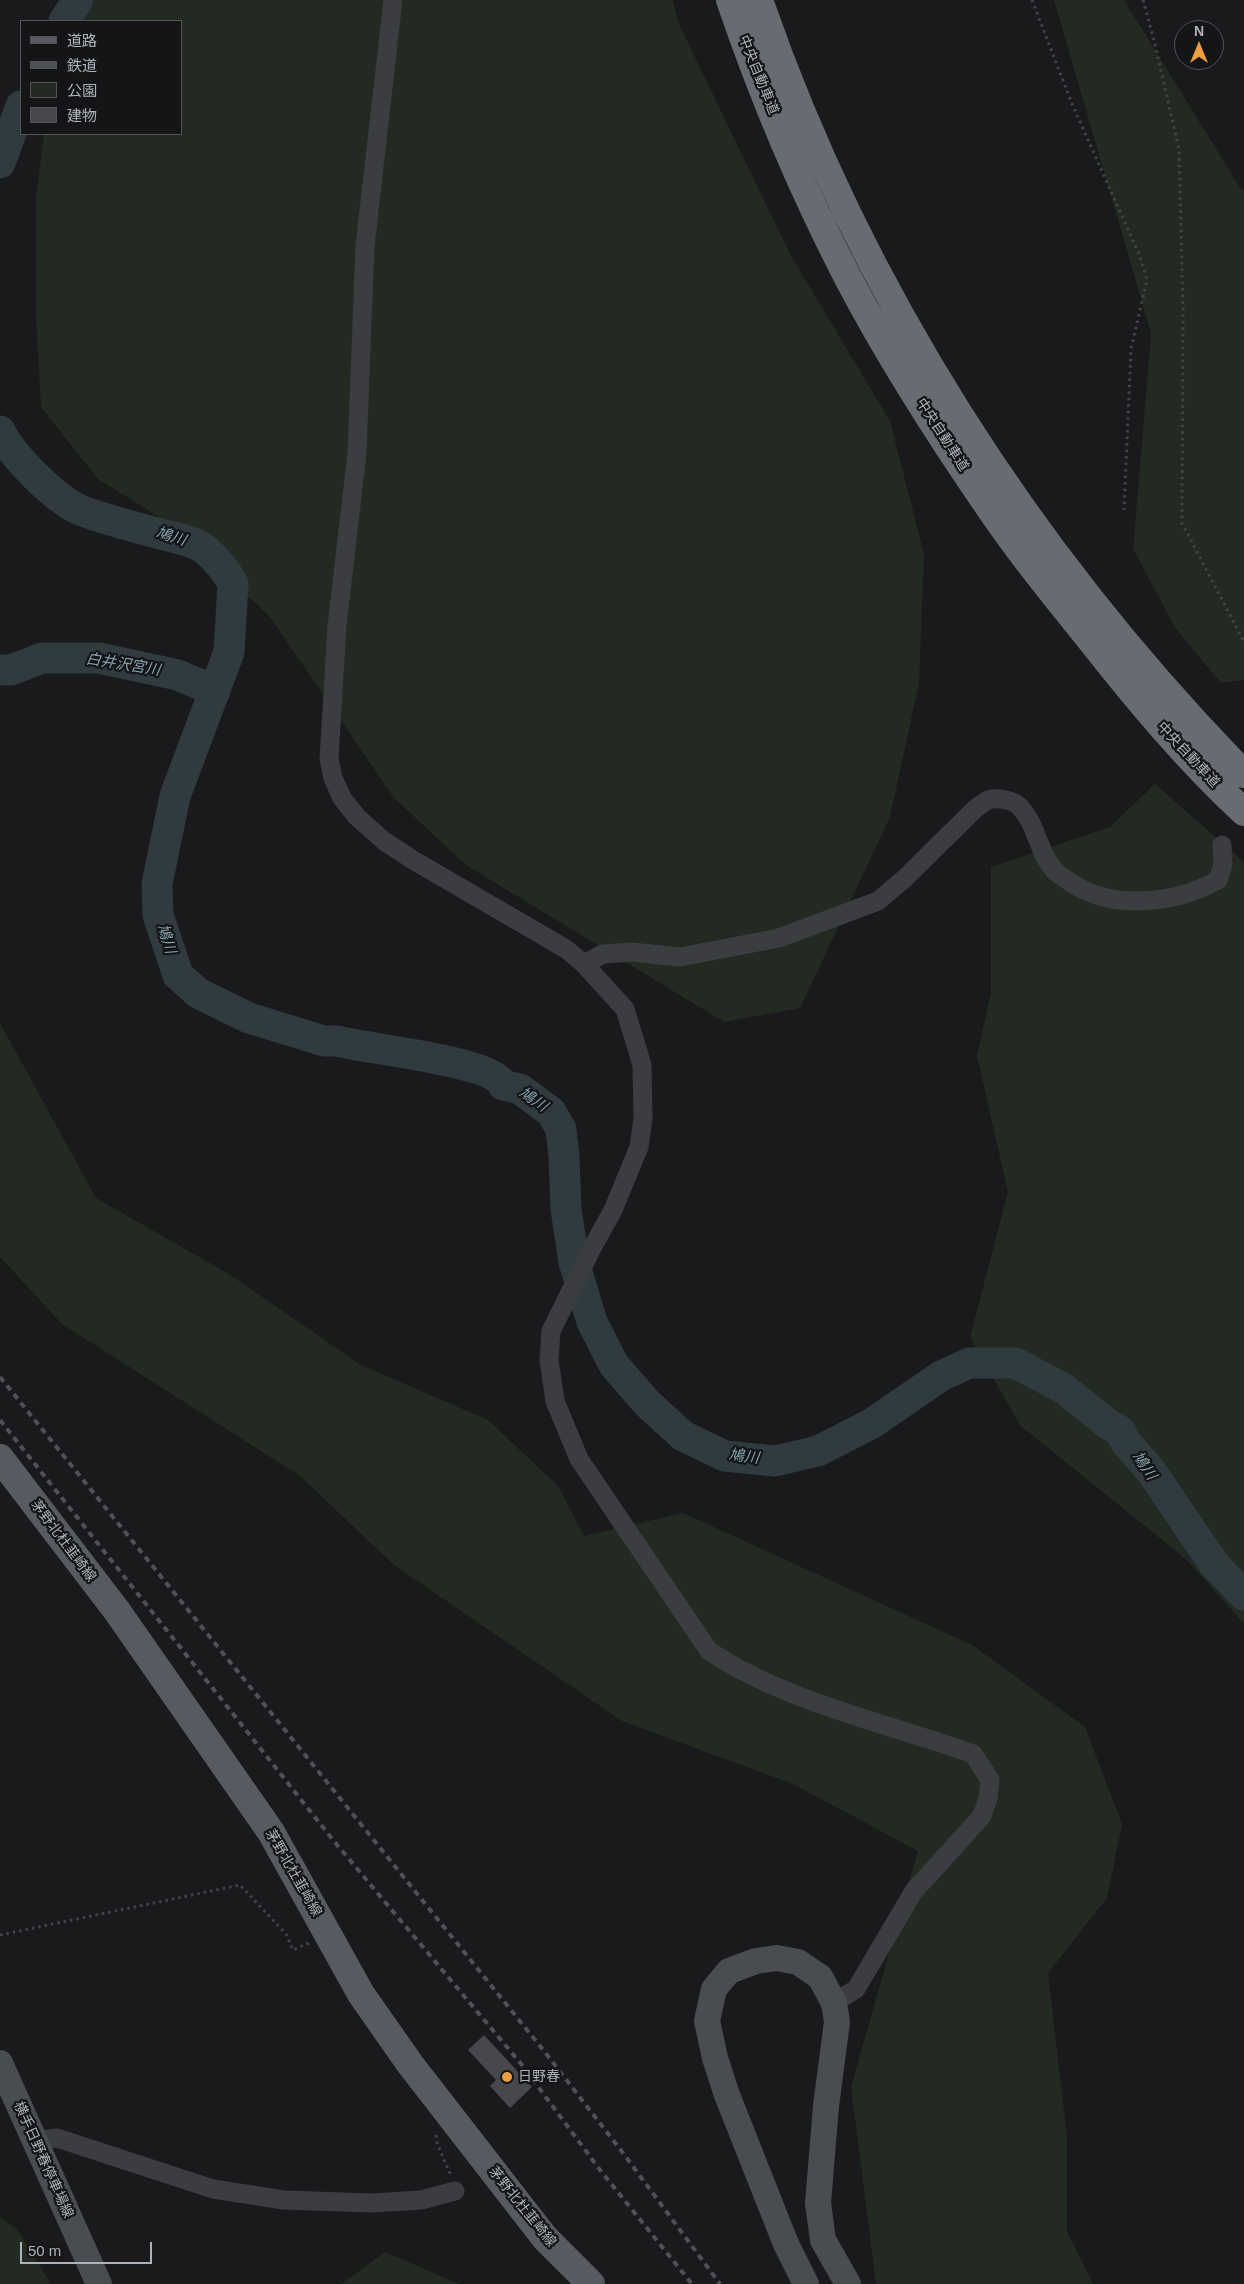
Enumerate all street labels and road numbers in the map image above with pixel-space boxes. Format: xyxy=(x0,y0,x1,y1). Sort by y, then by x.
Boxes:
street label: 中央自動車道 xyxy=(734,33,782,117)
street label: 中央自動車道 xyxy=(912,395,972,475)
street label: 中央自動車道 xyxy=(1153,719,1223,791)
street label: 茅野北杜韮崎線 xyxy=(27,1497,99,1585)
street label: 茅野北杜韮崎線 xyxy=(261,1826,325,1920)
street label: 横手日野春停車場線 xyxy=(10,2099,76,2221)
street label: 茅野北杜韮崎線 xyxy=(485,2164,559,2250)

